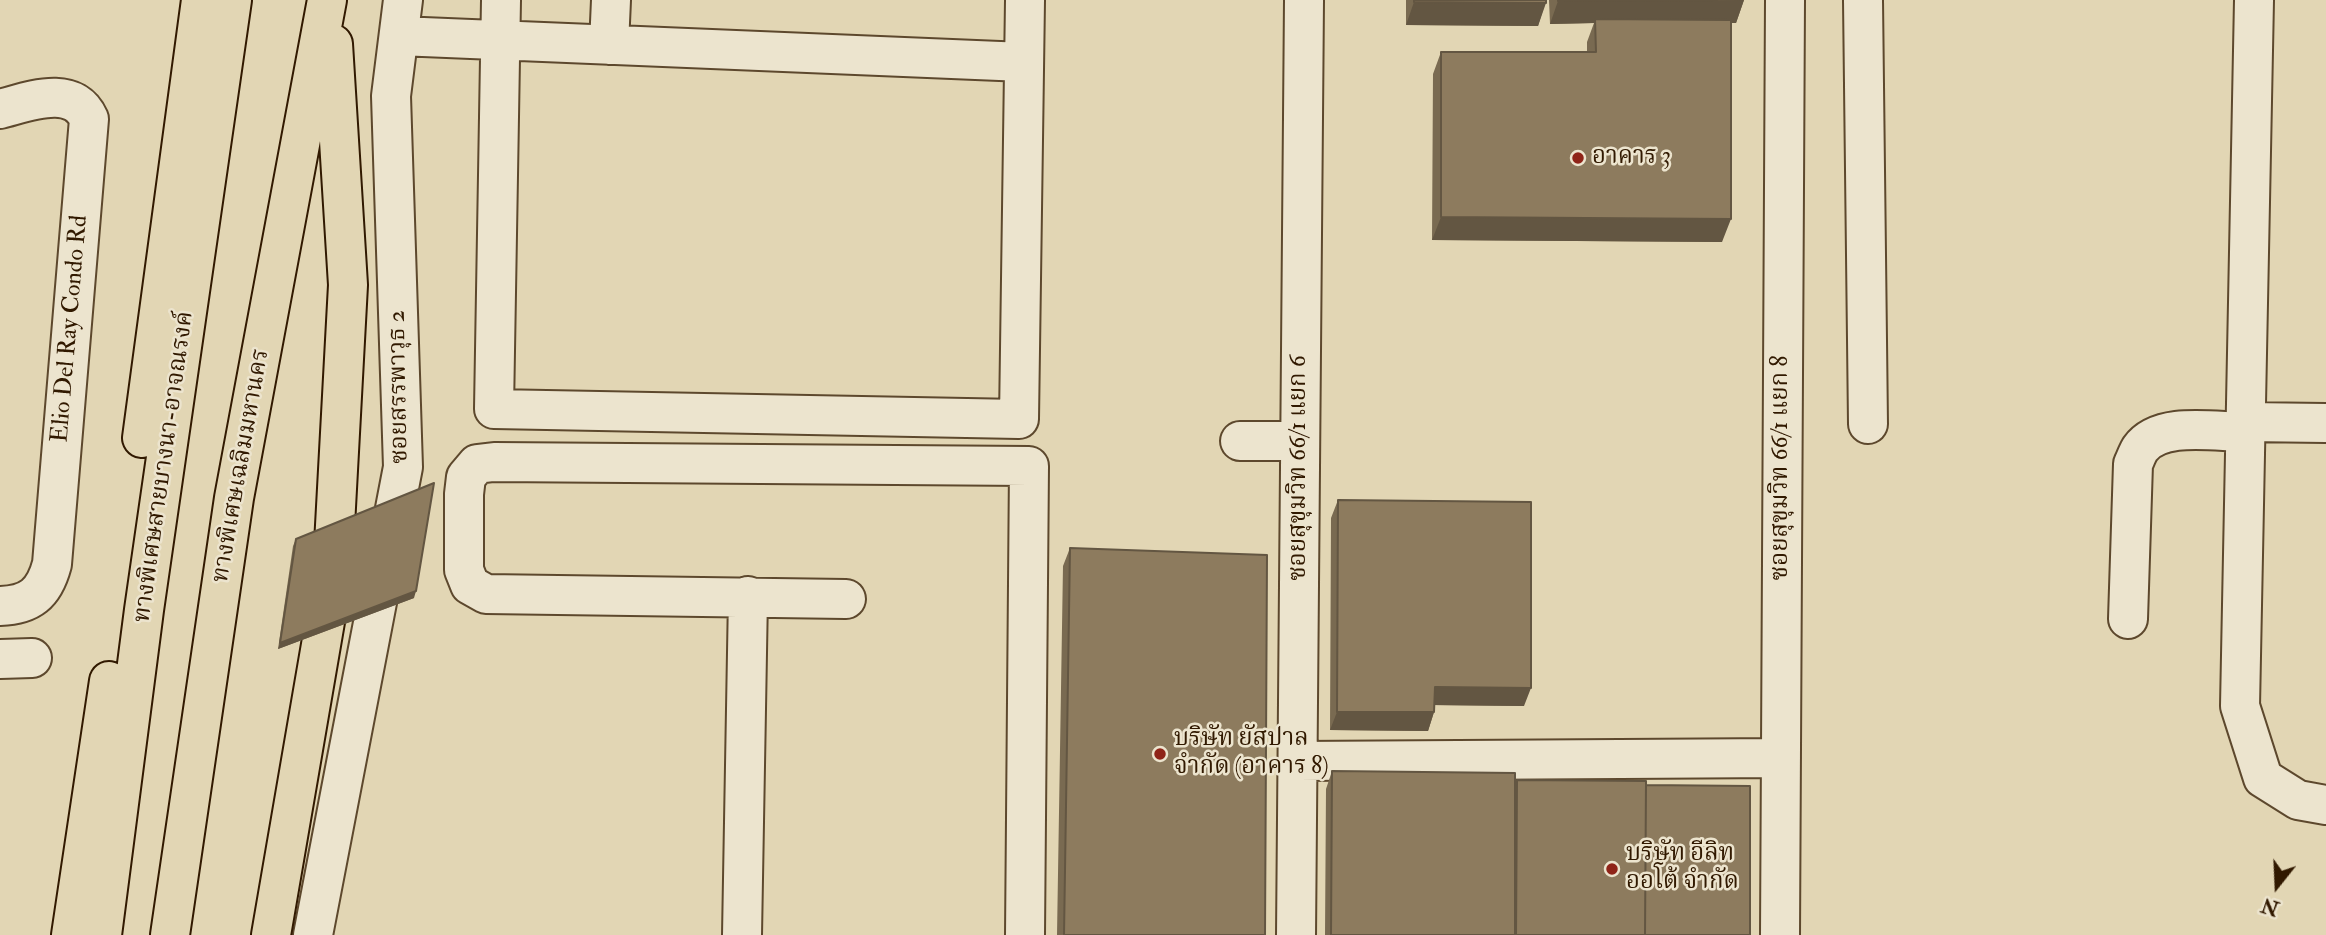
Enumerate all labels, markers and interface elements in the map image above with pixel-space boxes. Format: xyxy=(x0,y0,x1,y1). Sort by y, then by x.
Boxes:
place label: อาคาร 3 xyxy=(1592,144,1671,172)
marker: อาคาร 3 xyxy=(1570,150,1586,166)
street label: Elio Del Ray Condo Rd xyxy=(47,214,95,444)
street label: ทางพิเศษสายบางนา-อาจณรงค์ xyxy=(129,309,201,625)
street label: ซอยสรรพาวุธ 2 xyxy=(384,310,416,464)
street label: ทางพิเศษเฉลิมมหานคร xyxy=(207,347,277,585)
street label: ซอยสุขุมวิท 66/1 แยก 6 xyxy=(1286,355,1314,581)
street label: ซอยสุขุมวิท 66/1 แยก 8 xyxy=(1768,356,1796,580)
place label: บริษัท ยัสปาล จำกัด (อาคาร 8) xyxy=(1174,726,1329,782)
marker: บริษัท ยัสปาล จำกัด (อาคาร 8) xyxy=(1152,746,1168,762)
place label: บริษัท อีลิท ออโต้ จำกัด xyxy=(1626,841,1739,897)
north arrow xyxy=(2242,851,2312,921)
marker: บริษัท อีลิท ออโต้ จำกัด xyxy=(1604,861,1620,877)
text: N xyxy=(2259,892,2282,920)

